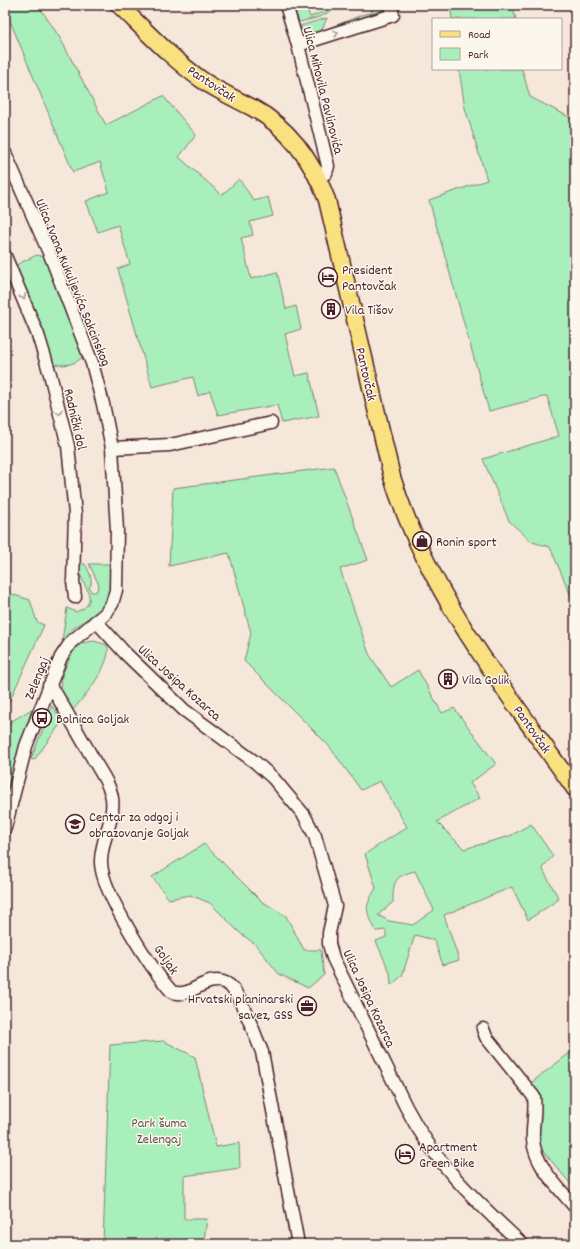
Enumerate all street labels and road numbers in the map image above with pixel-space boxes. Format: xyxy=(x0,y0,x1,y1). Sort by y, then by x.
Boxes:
street label: Ulica Mihovila Pavlinovića xyxy=(297,25,348,157)
street label: Pantovčak xyxy=(183,61,239,108)
street label: Ulica Ivana Kukuljevića Sakcinskog xyxy=(29,196,115,370)
street label: Pantovčak xyxy=(349,346,381,404)
street label: Radnički dol xyxy=(57,387,91,453)
street label: Ulica Josipa Kozarca xyxy=(133,641,225,727)
street label: Zelengaj xyxy=(20,654,55,703)
street label: Pantovčak xyxy=(508,702,555,758)
street label: Goljak xyxy=(148,941,183,979)
street label: Ulica Josipa Kozarca xyxy=(337,947,400,1052)

